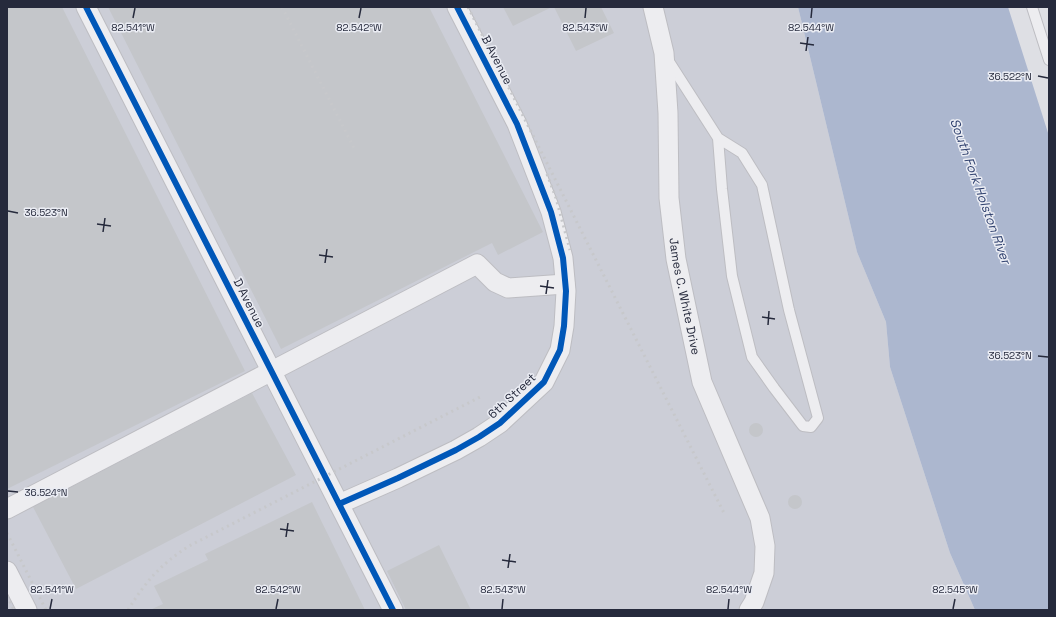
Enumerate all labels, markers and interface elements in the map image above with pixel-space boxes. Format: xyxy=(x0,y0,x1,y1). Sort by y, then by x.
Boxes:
text: 82.541°W xyxy=(111,21,155,34)
text: 82.542°W xyxy=(336,21,382,34)
text: 82.543°W xyxy=(562,21,608,34)
text: 82.544°W xyxy=(788,21,834,34)
street label: B Avenue xyxy=(478,33,516,87)
text: 36.522°N xyxy=(988,70,1032,83)
water label: South Fork Holston River xyxy=(946,116,1016,268)
text: 36.523°N xyxy=(24,206,68,219)
street label: James C. White Drive xyxy=(666,237,704,356)
street label: D Avenue xyxy=(230,276,268,330)
text: 36.523°N xyxy=(988,349,1032,362)
street label: 6th Street xyxy=(485,370,539,422)
text: 36.524°N xyxy=(24,486,68,499)
text: 82.541°W xyxy=(30,583,74,596)
text: 82.542°W xyxy=(255,583,301,596)
text: 82.543°W xyxy=(480,583,526,596)
text: 82.544°W xyxy=(706,583,752,596)
text: 82.545°W xyxy=(932,583,978,596)

